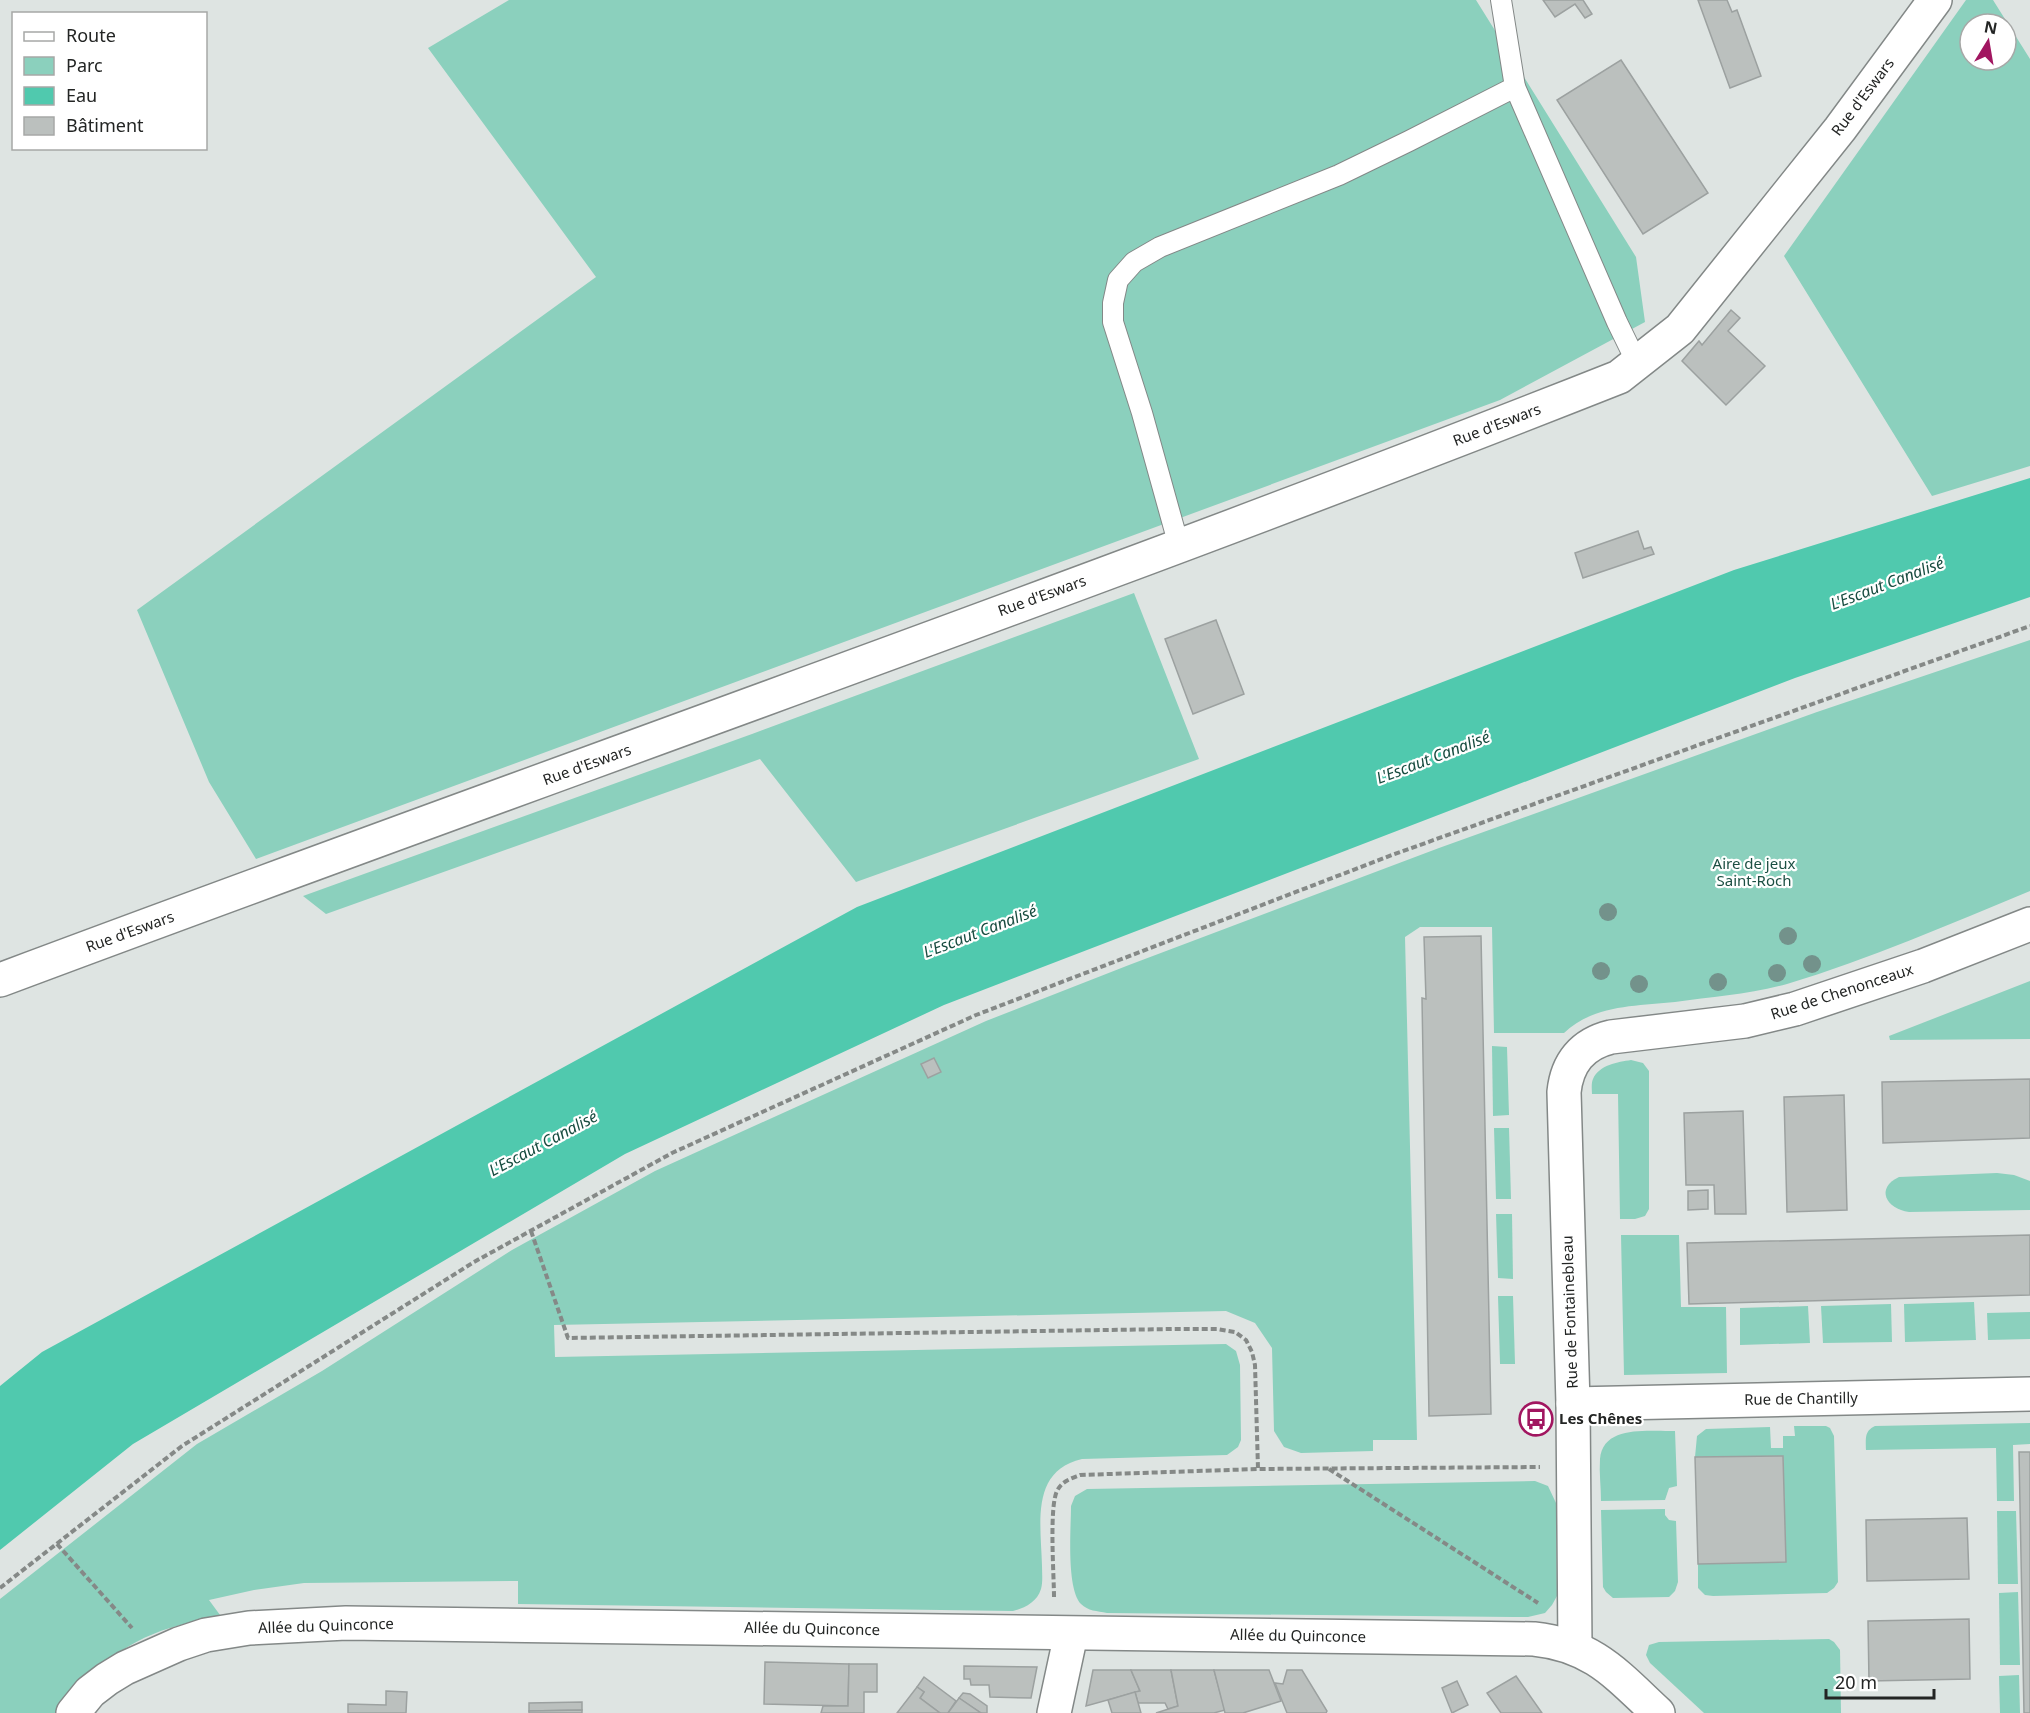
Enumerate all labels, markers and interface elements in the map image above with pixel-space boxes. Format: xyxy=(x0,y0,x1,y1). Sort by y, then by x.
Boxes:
legend xyxy=(12,12,207,150)
north arrow xyxy=(1958,12,2018,72)
text: N xyxy=(1982,15,1999,39)
text: Route xyxy=(66,23,116,47)
text: Parc xyxy=(66,53,103,77)
street label: Rue d'Eswars xyxy=(1826,53,1898,139)
text: Eau xyxy=(66,83,97,107)
text: Bâtiment xyxy=(66,113,144,137)
street label: Rue d'Eswars xyxy=(1450,398,1543,450)
water label: L'Escaut Canalisé xyxy=(1827,551,1947,615)
street label: Rue d'Eswars xyxy=(995,570,1089,620)
water label: L'Escaut Canalisé xyxy=(1373,725,1493,789)
street label: Rue d'Eswars xyxy=(540,739,634,789)
park label: Aire de jeux Saint-Roch xyxy=(1713,853,1795,890)
water label: L'Escaut Canalisé xyxy=(920,899,1040,963)
street label: Rue d'Eswars xyxy=(83,906,177,956)
street label: Rue de Chenonceaux xyxy=(1768,959,1916,1024)
water label: L'Escaut Canalisé xyxy=(485,1105,601,1181)
street label: Rue de Fontainebleau xyxy=(1556,1235,1582,1389)
street label: Rue de Chantilly xyxy=(1744,1387,1858,1409)
bus stop icon: Les Chênes xyxy=(1518,1401,1554,1437)
place label: Les Chênes xyxy=(1559,1408,1642,1428)
street label: Allée du Quinconce xyxy=(258,1613,394,1637)
street label: Allée du Quinconce xyxy=(744,1617,880,1639)
street label: Allée du Quinconce xyxy=(1230,1624,1366,1646)
scale bar xyxy=(1826,1662,1934,1700)
text: 20 m xyxy=(1835,1670,1877,1694)

